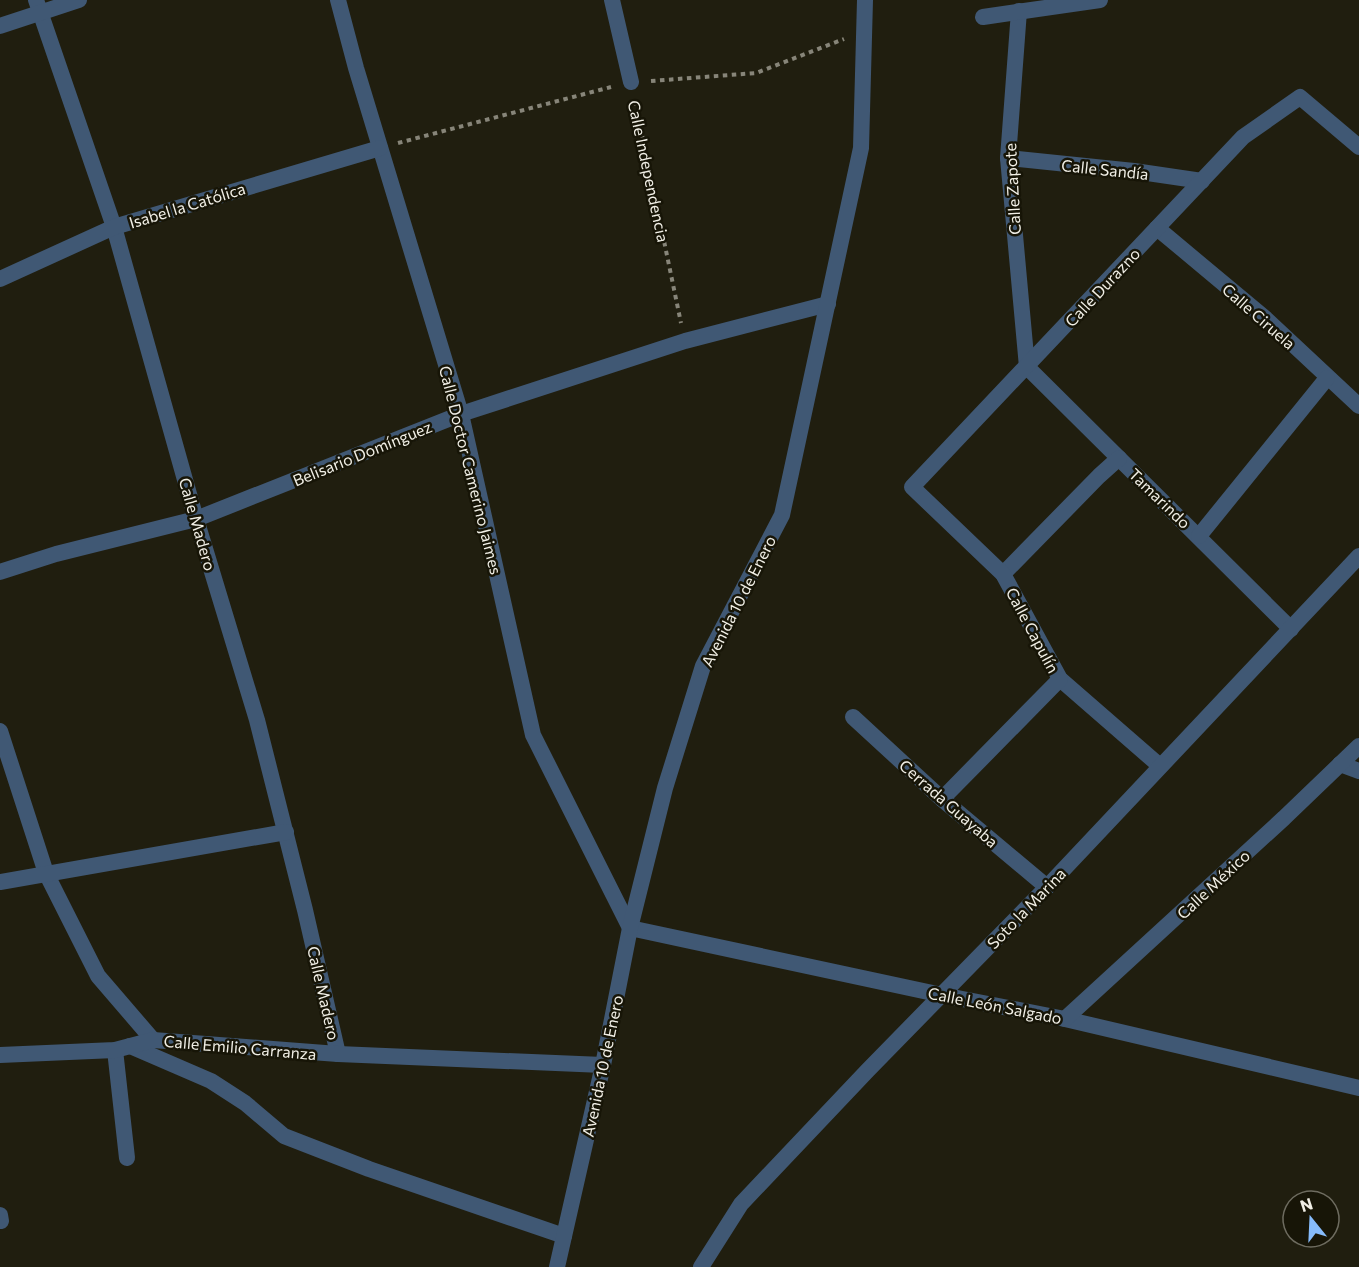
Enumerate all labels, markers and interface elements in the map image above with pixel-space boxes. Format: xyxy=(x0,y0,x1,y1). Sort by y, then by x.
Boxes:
street label: Calle Independencia xyxy=(625,98,673,244)
street label: Calle Zapote xyxy=(1000,143,1024,235)
street label: Calle Sandía xyxy=(1060,155,1150,183)
street label: Isabel la Católica xyxy=(127,178,247,232)
street label: Calle Durazno xyxy=(1061,244,1143,330)
street label: Calle Ciruela xyxy=(1219,279,1299,353)
street label: Calle Doctor Camerino Jaimes xyxy=(436,364,506,576)
street label: Belisario Domínguez xyxy=(290,416,434,490)
street label: Tamarindo xyxy=(1125,464,1195,532)
street label: Calle Madero xyxy=(176,475,220,573)
street label: Avenida 10 de Enero xyxy=(697,532,779,670)
street label: Calle Capulín xyxy=(1003,584,1063,676)
street label: Cerrada Guayaba xyxy=(896,755,1002,851)
street label: Calle México xyxy=(1173,845,1253,923)
street label: Soto la Marina xyxy=(983,864,1069,952)
street label: Calle Madero xyxy=(304,944,344,1042)
street label: Calle León Salgado xyxy=(926,983,1064,1027)
street label: Avenida 10 de Enero xyxy=(578,993,626,1139)
street label: Calle Emilio Carranza xyxy=(163,1031,317,1063)
north arrow xyxy=(1281,1189,1341,1249)
text: N xyxy=(1298,1193,1315,1215)

